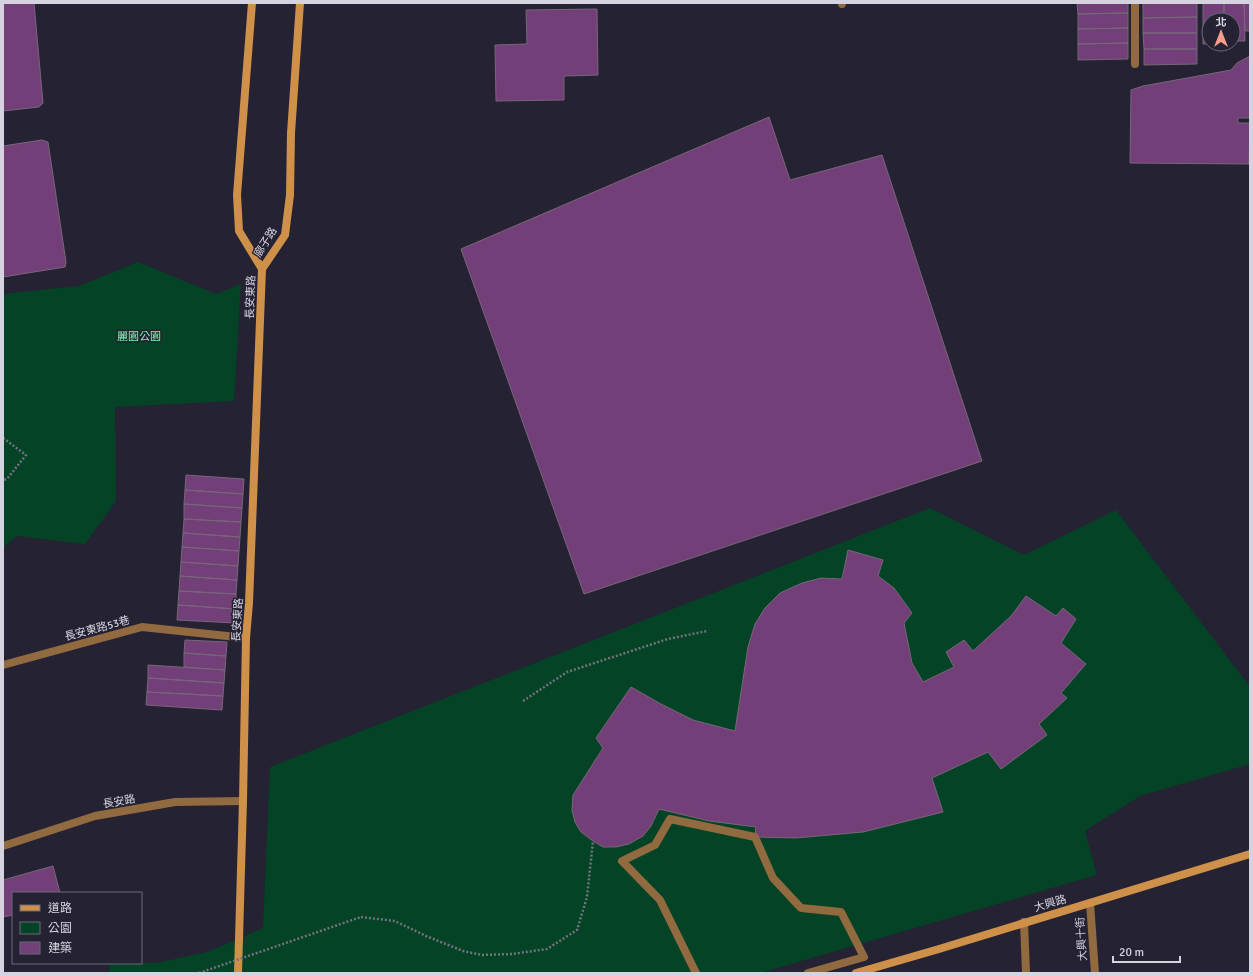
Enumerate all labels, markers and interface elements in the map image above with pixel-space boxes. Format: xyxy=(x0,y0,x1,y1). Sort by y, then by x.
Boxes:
north arrow xyxy=(1201,12,1241,52)
text: 北 xyxy=(1216,16,1227,29)
street label: 廍子路 xyxy=(251,225,280,260)
street label: 長安東路 xyxy=(243,275,258,319)
park label: 麗園公園 xyxy=(117,330,161,343)
street label: 長安東路 xyxy=(229,598,246,642)
street label: 長安東路53巷 xyxy=(63,614,131,643)
street label: 長安路 xyxy=(102,792,136,811)
legend xyxy=(12,892,142,964)
street label: 大興路 xyxy=(1032,893,1068,914)
text: 道路 xyxy=(48,901,72,916)
street label: 大興十街 xyxy=(1073,917,1090,961)
text: 公園 xyxy=(48,921,72,936)
scale bar xyxy=(1113,938,1180,964)
text: 建築 xyxy=(48,941,72,956)
text: 20 m xyxy=(1119,945,1144,960)

